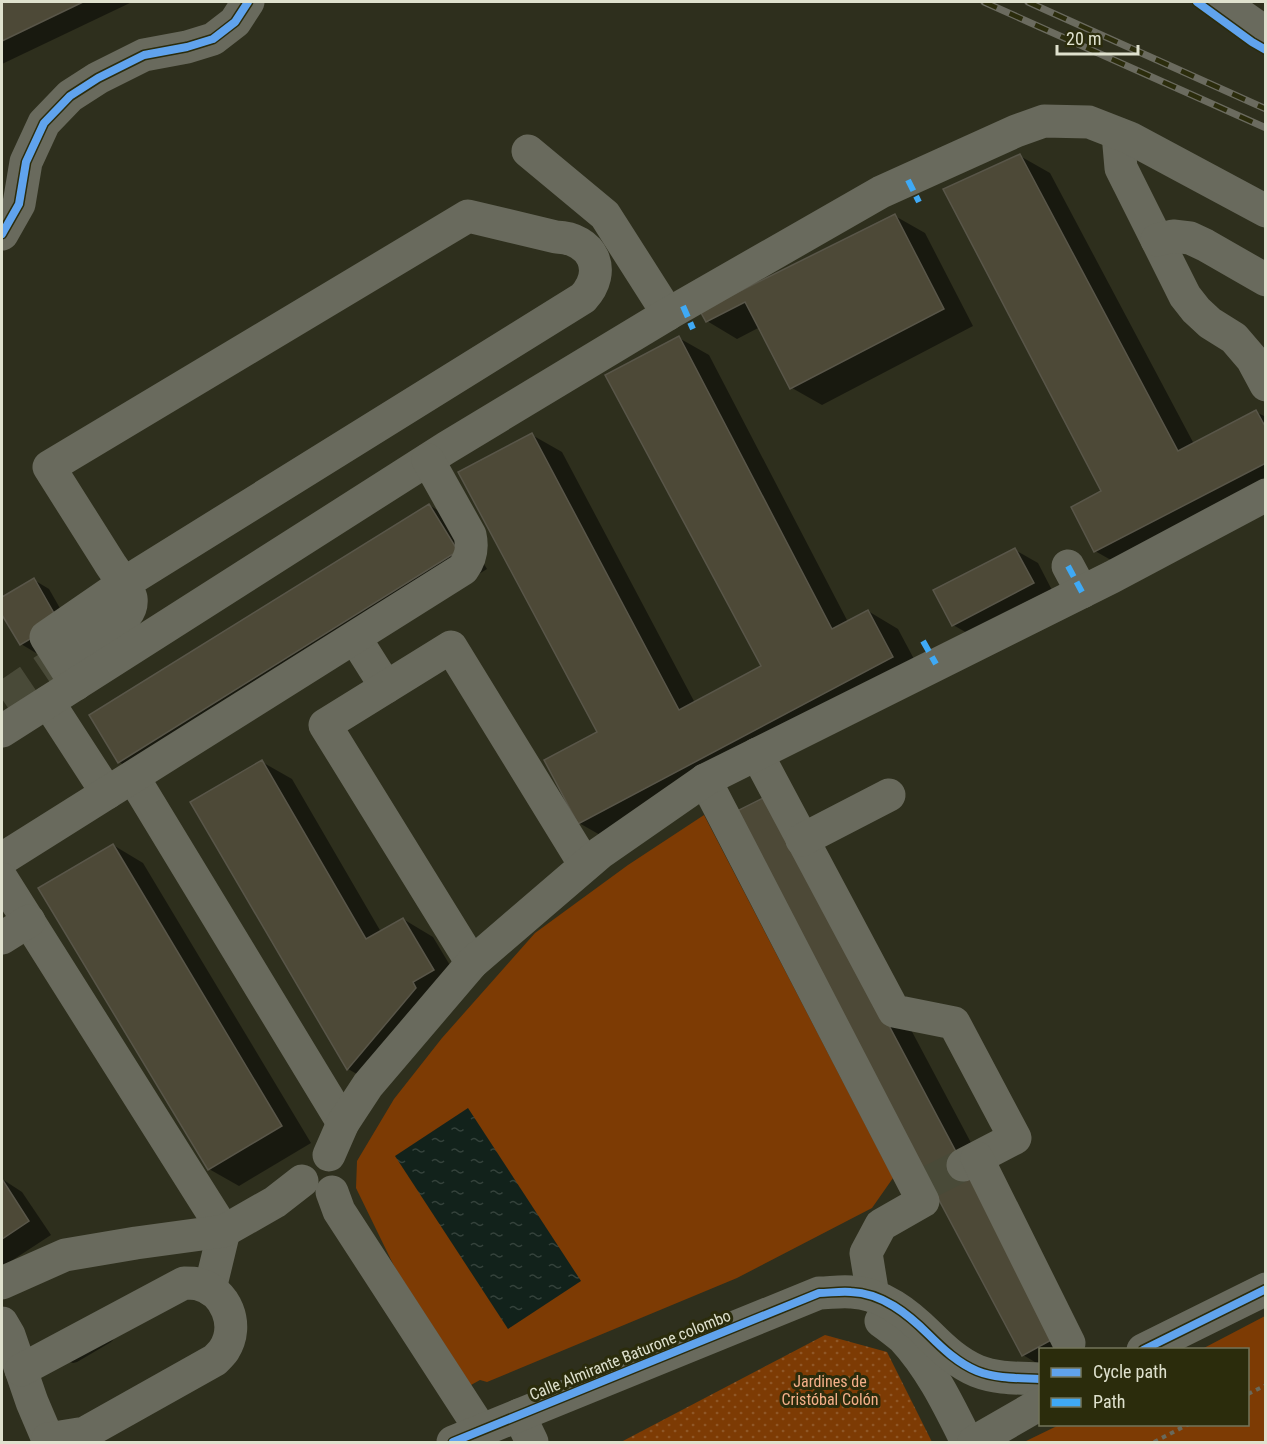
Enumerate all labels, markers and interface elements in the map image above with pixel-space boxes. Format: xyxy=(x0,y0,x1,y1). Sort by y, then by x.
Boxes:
scale bar xyxy=(1057,18,1138,56)
text: 20 m xyxy=(1066,28,1101,49)
street label: Calle Almirante Baturone colombo xyxy=(527,1306,733,1404)
legend xyxy=(1039,1348,1249,1426)
text: Cycle path xyxy=(1093,1361,1167,1382)
park label: Jardines de Cristóbal Colón xyxy=(782,1372,878,1409)
text: Path xyxy=(1093,1391,1126,1412)

